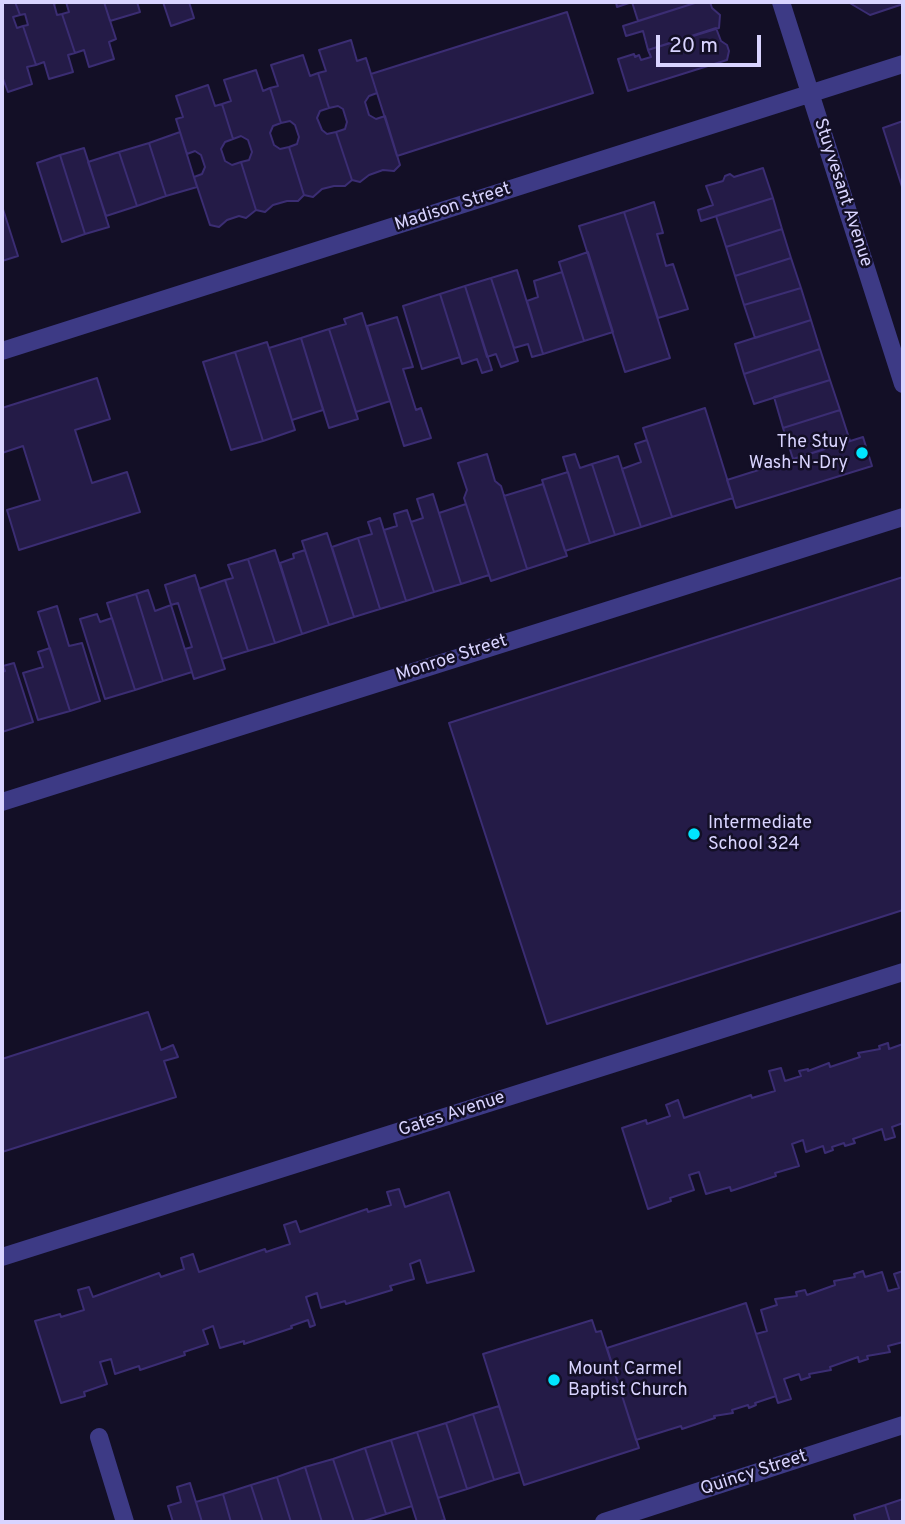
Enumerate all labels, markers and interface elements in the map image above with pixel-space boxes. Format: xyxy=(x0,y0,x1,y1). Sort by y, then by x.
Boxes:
scale bar xyxy=(660,21,765,65)
text: 20 m xyxy=(669,33,718,60)
street label: Stuyvesant Avenue xyxy=(808,116,876,270)
street label: Madison Street xyxy=(392,179,514,237)
place label: The Stuy Wash-N-Dry xyxy=(749,432,848,474)
marker: The Stuy Wash-N-Dry xyxy=(854,445,870,461)
street label: Monroe Street xyxy=(394,631,510,687)
place label: Intermediate School 324 xyxy=(708,813,812,856)
marker: Intermediate School 324 xyxy=(686,826,702,842)
street label: Gates Avenue xyxy=(396,1088,508,1142)
place label: Mount Carmel Baptist Church xyxy=(568,1359,688,1402)
marker: Mount Carmel Baptist Church xyxy=(546,1372,562,1388)
street label: Quincy Street xyxy=(698,1447,810,1501)

